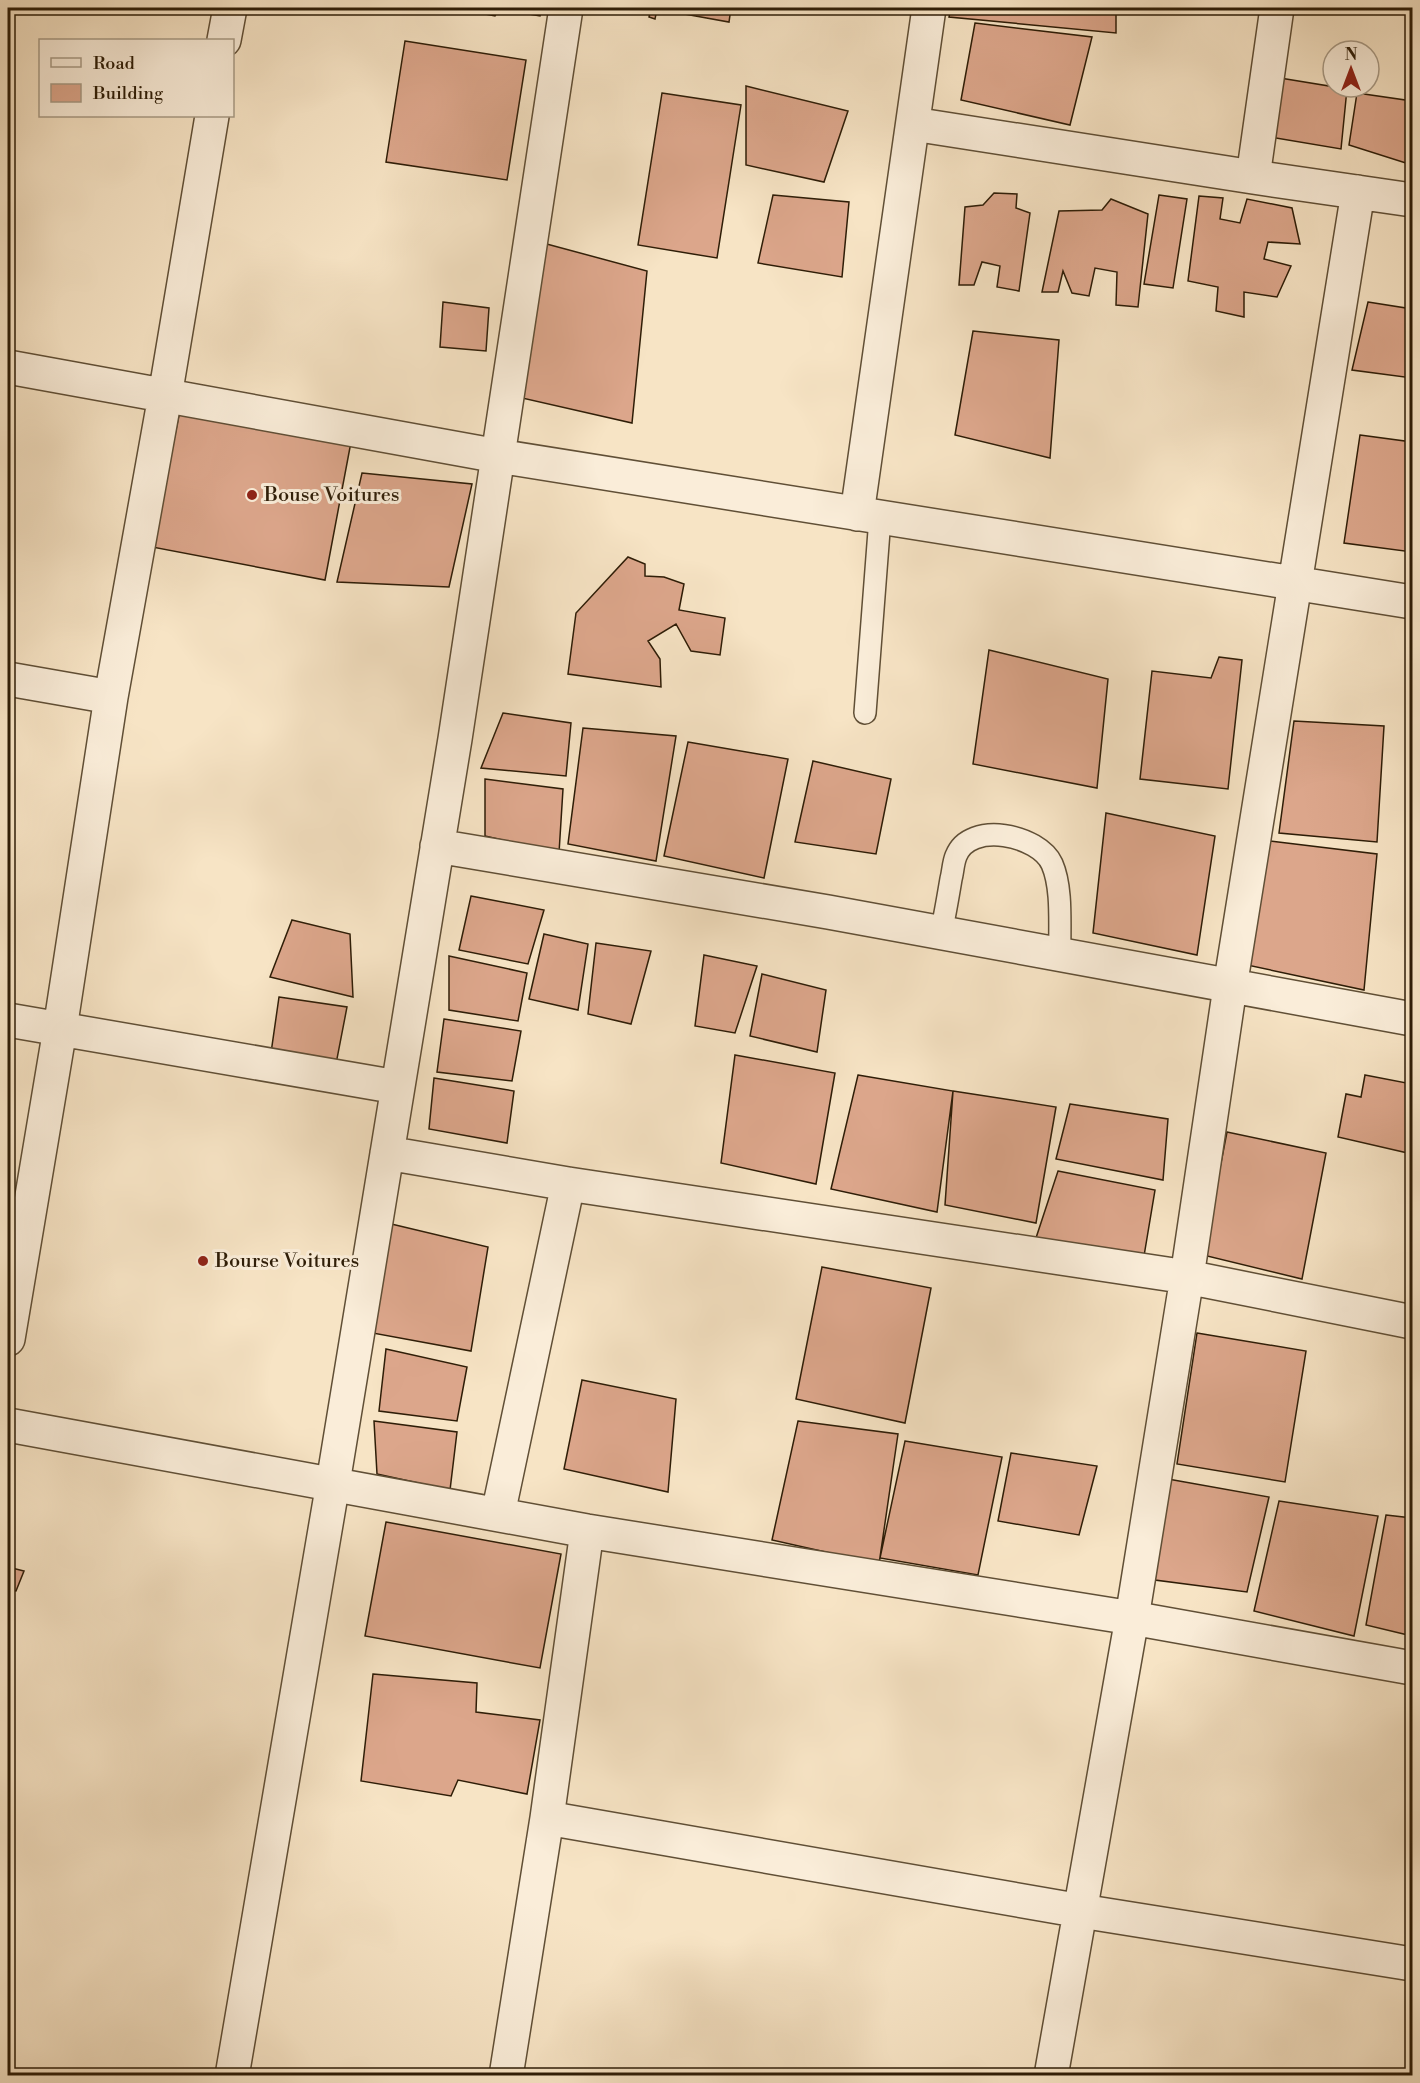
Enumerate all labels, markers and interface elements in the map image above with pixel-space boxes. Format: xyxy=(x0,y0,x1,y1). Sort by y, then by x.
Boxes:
legend xyxy=(39,39,234,117)
north arrow xyxy=(1321,39,1381,99)
text: N xyxy=(1345,45,1358,65)
text: Road xyxy=(93,52,136,75)
text: Building xyxy=(92,82,164,105)
place label: Bouse Voitures xyxy=(263,483,400,508)
marker: Bouse Voitures xyxy=(245,488,259,502)
place label: Bourse Voitures xyxy=(214,1249,359,1274)
marker: Bourse Voitures xyxy=(196,1254,210,1268)

